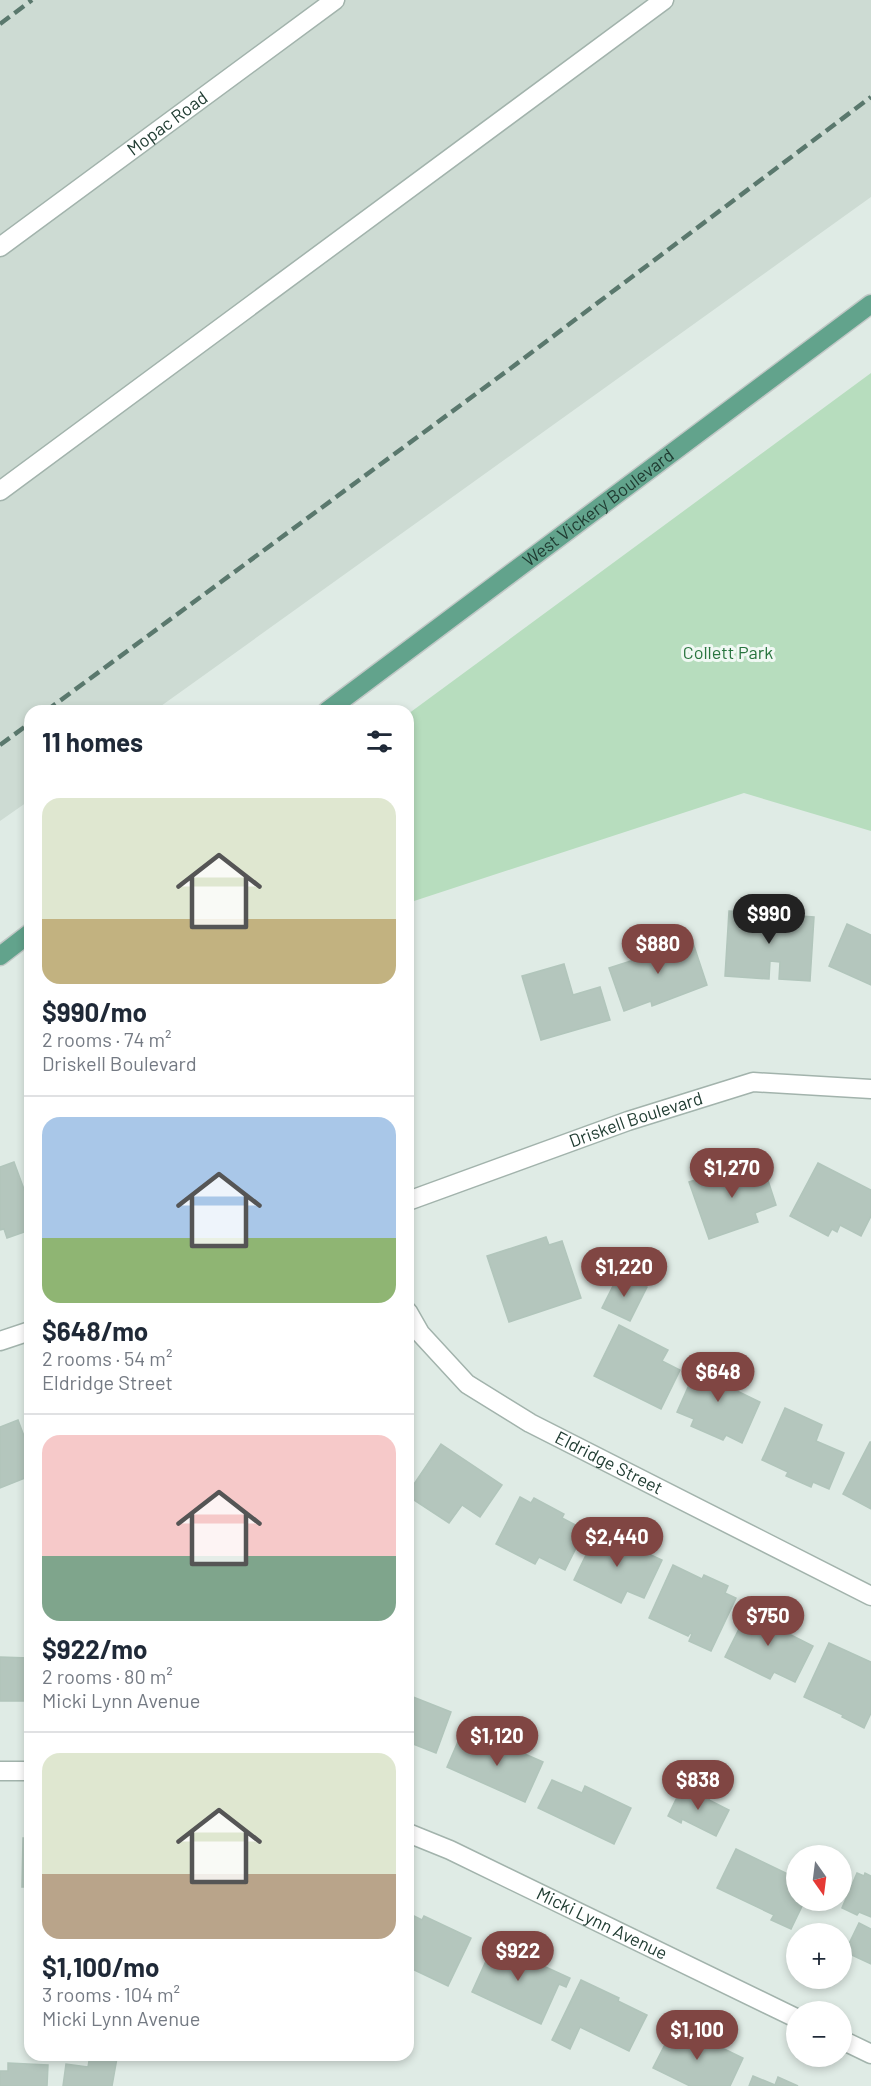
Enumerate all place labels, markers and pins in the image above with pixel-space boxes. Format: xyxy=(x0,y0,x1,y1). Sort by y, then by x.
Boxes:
pin: $990 xyxy=(733,894,805,945)
pin: $880 xyxy=(622,924,694,975)
pin: $1,270 xyxy=(683,1148,781,1199)
pin: $1,220 xyxy=(575,1247,673,1298)
pin: $648 xyxy=(682,1352,754,1403)
pin: $2,440 xyxy=(568,1517,666,1568)
pin: $750 xyxy=(732,1596,804,1647)
pin: $1,120 xyxy=(448,1716,546,1767)
pin: $838 xyxy=(662,1760,734,1811)
pin: $922 xyxy=(482,1931,554,1982)
pin: $1,100 xyxy=(648,2010,746,2061)

